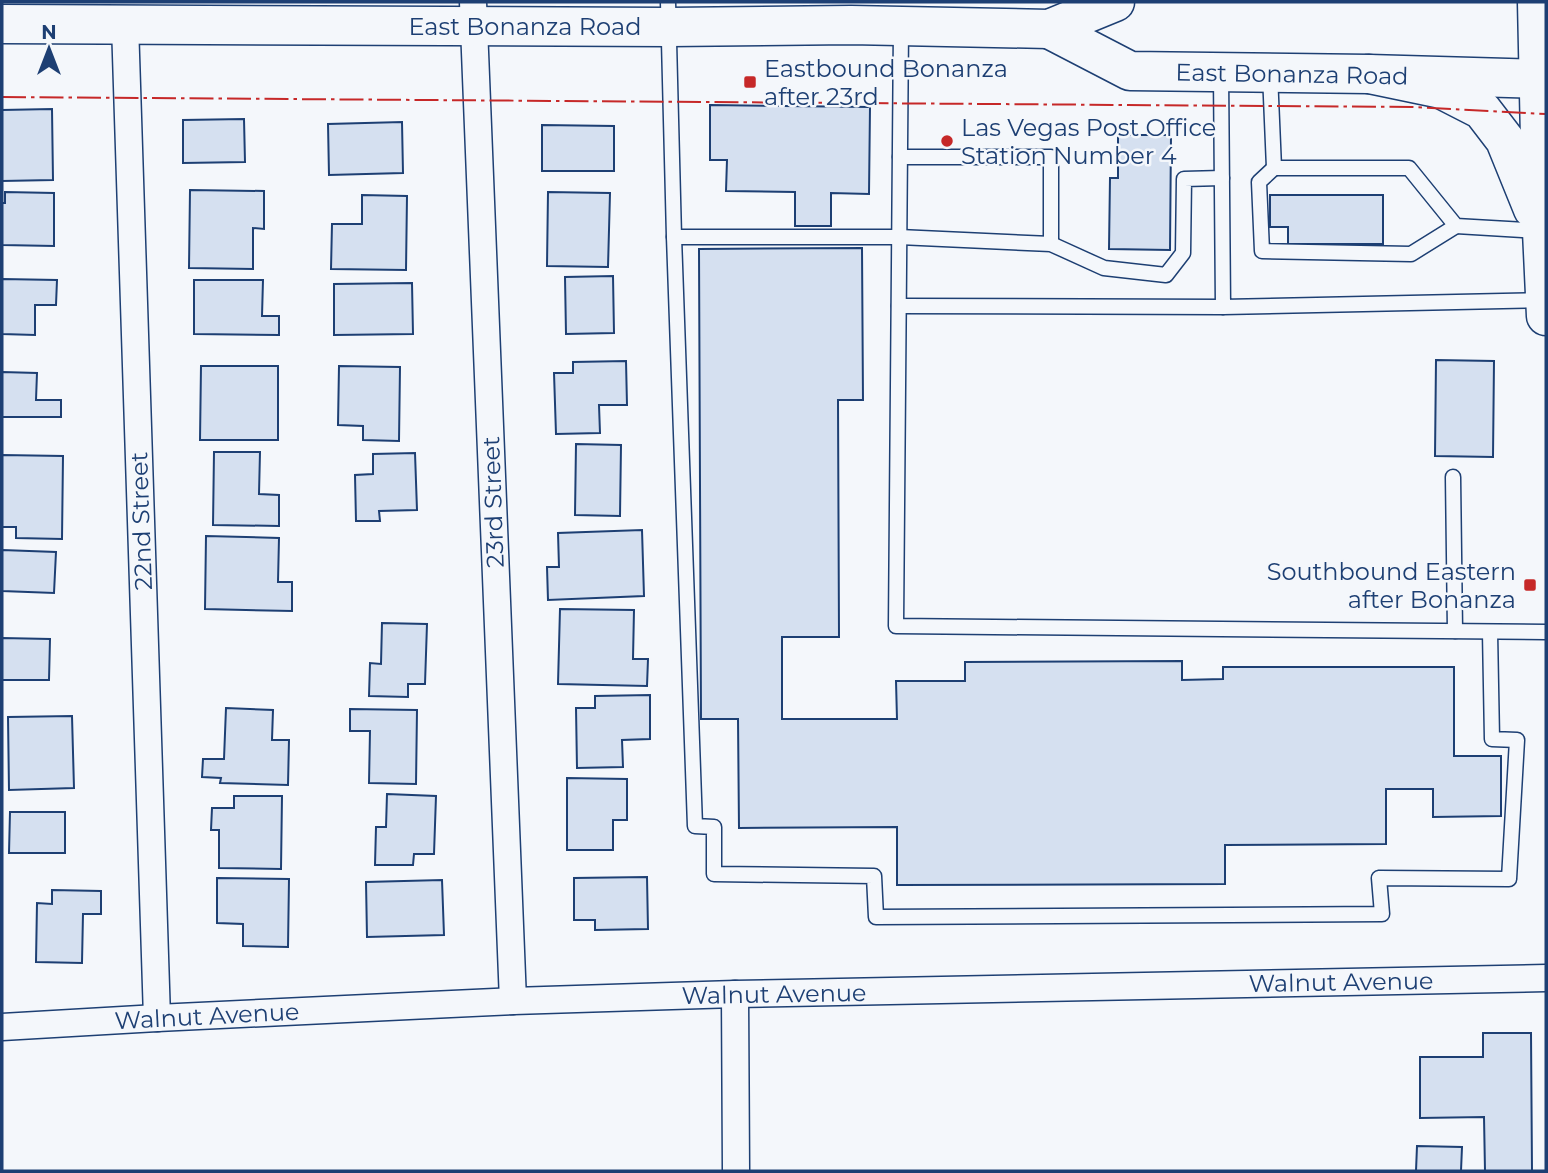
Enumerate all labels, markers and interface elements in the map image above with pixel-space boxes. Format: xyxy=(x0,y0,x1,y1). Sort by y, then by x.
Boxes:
street label: East Bonanza Road xyxy=(409,12,642,41)
north arrow xyxy=(14,14,84,84)
text: N xyxy=(41,21,57,44)
place label: Eastbound Bonanza after 23rd xyxy=(764,54,1008,111)
street label: East Bonanza Road xyxy=(1175,57,1409,91)
marker: Eastbound Bonanza after 23rd xyxy=(742,74,758,90)
place label: Las Vegas Post Office Station Number 4 xyxy=(961,113,1216,170)
marker: Las Vegas Post Office Station Number 4 xyxy=(939,133,955,149)
street label: 23rd Street xyxy=(476,435,510,568)
street label: 22nd Street xyxy=(124,451,158,591)
place label: Southbound Eastern after Bonanza xyxy=(1267,557,1516,614)
marker: Southbound Eastern after Bonanza xyxy=(1522,577,1538,593)
street label: Walnut Avenue xyxy=(1248,966,1434,998)
street label: Walnut Avenue xyxy=(681,978,867,1010)
street label: Walnut Avenue xyxy=(114,997,300,1035)

